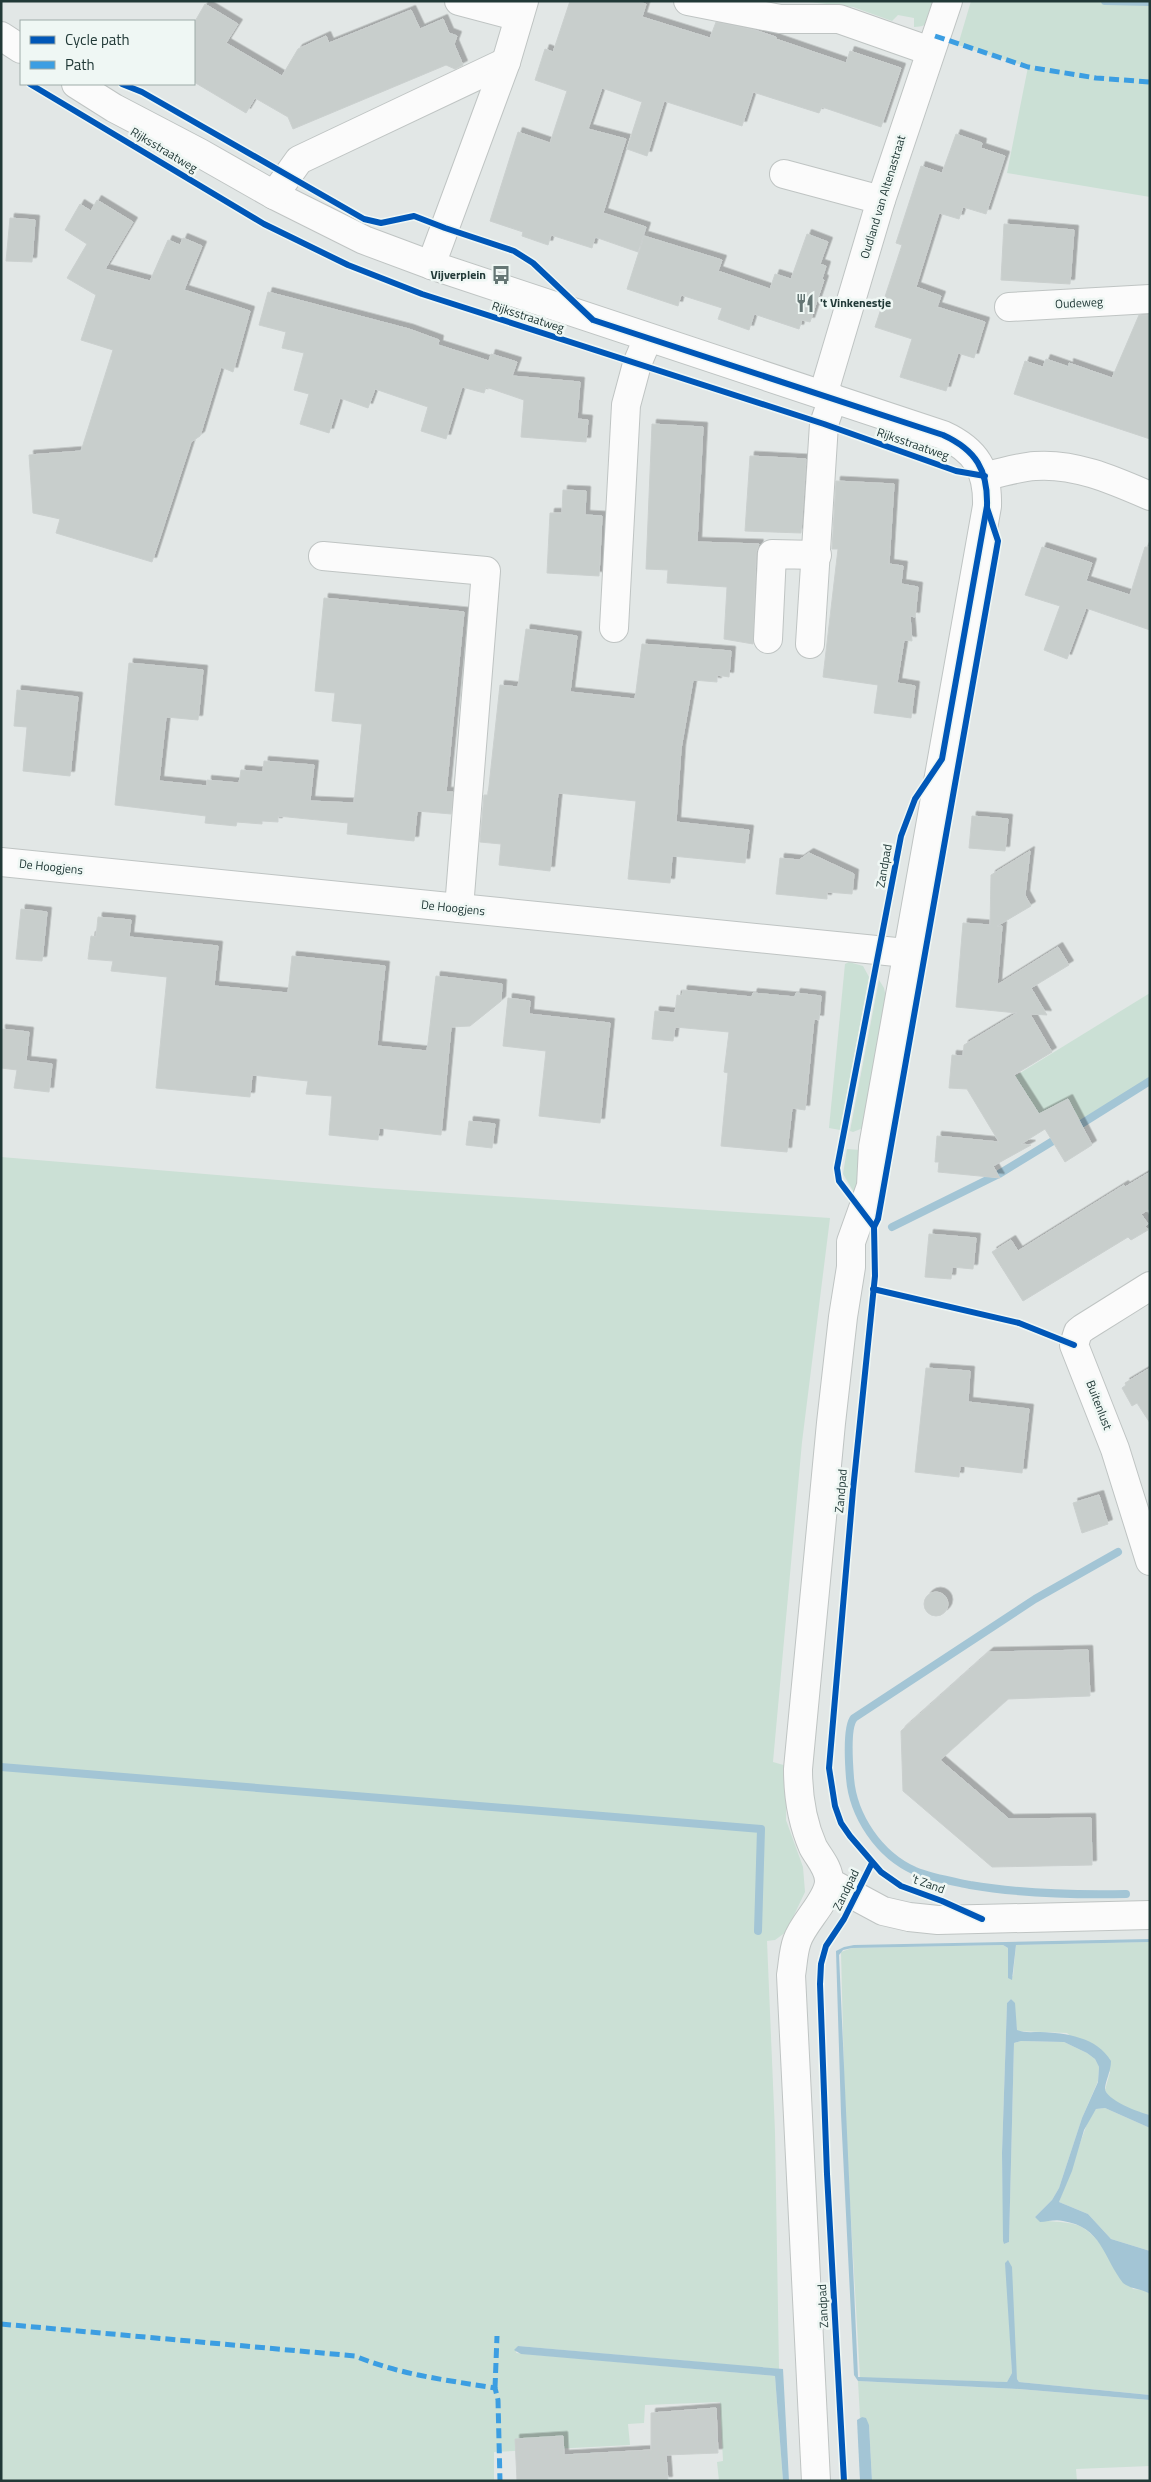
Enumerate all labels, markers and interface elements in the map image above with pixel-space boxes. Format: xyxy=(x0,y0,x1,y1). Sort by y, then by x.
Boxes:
legend xyxy=(20,20,195,85)
text: Cycle path xyxy=(65,28,130,51)
text: Path xyxy=(65,53,95,76)
street label: Rijksstraatweg xyxy=(127,122,201,177)
street label: Oudland van Altenastraat xyxy=(855,132,911,261)
bus stop icon: Vijverplein xyxy=(490,264,512,286)
place label: Vijverplein xyxy=(430,265,486,284)
restaurant icon: 't Vinkenestje xyxy=(794,292,816,314)
street label: Oudeweg xyxy=(1055,292,1103,313)
place label: 't Vinkenestje xyxy=(820,293,891,312)
street label: Rijksstraatweg xyxy=(489,296,567,337)
street label: Rijksstraatweg xyxy=(874,422,952,465)
street label: Zandpad xyxy=(870,843,897,889)
street label: De Hoogjens xyxy=(18,854,84,879)
street label: De Hoogjens xyxy=(420,895,486,920)
street label: Buitenlust xyxy=(1081,1377,1118,1433)
street label: Zandpad xyxy=(829,1468,852,1514)
street label: Zandpad xyxy=(827,1866,864,1914)
street label: 't Zand xyxy=(909,1869,948,1898)
street label: Zandpad xyxy=(812,2284,833,2328)

